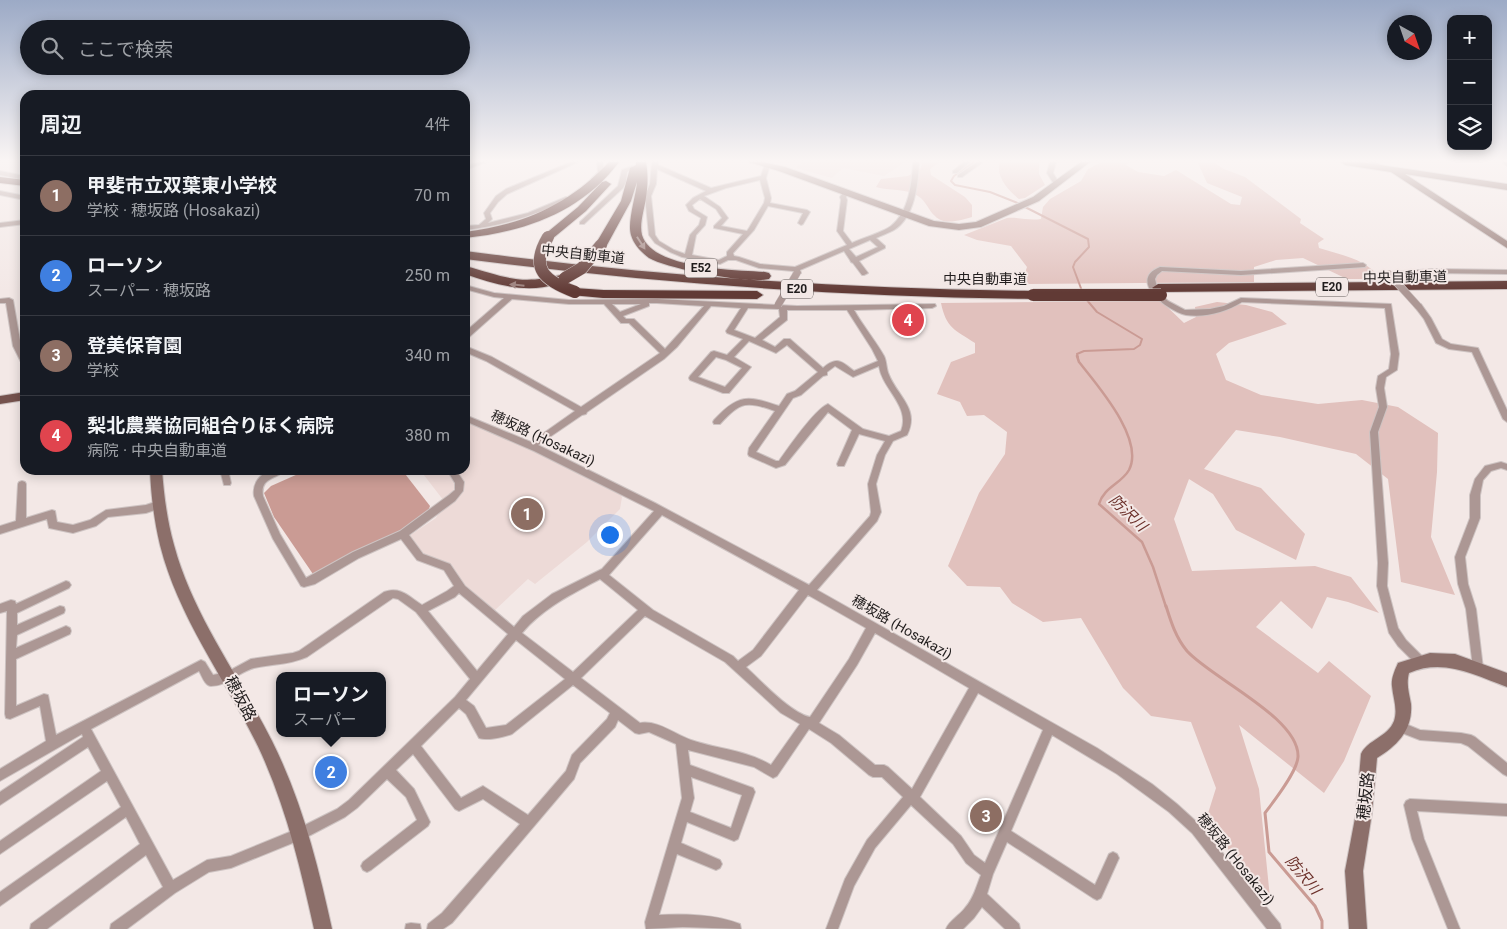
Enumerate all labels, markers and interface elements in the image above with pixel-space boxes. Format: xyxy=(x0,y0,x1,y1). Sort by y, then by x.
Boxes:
north arrow xyxy=(1387,15,1432,60)
map controls xyxy=(1447,15,1492,150)
button: + xyxy=(1447,15,1492,60)
search box xyxy=(20,20,470,75)
icon: search xyxy=(38,34,66,62)
text: ここで検索 xyxy=(78,38,173,61)
button: − xyxy=(1447,60,1492,105)
button: layers xyxy=(1447,105,1492,150)
text: 周辺 xyxy=(40,113,82,137)
text: 4件 xyxy=(425,115,450,134)
text: 甲斐市立双葉東小学校 xyxy=(87,174,277,197)
text: 1 xyxy=(51,186,61,205)
text: 70 m xyxy=(414,186,450,205)
text: 学校 · 穂坂路 (Hosakazi) xyxy=(87,201,260,220)
one-way arrow xyxy=(636,237,645,250)
street label: 中央自動車道 xyxy=(540,242,626,266)
text: ローソン xyxy=(87,254,163,277)
road number: E52 xyxy=(685,258,717,278)
text: 2 xyxy=(51,266,61,285)
text: 250 m xyxy=(405,266,450,285)
street label: 中央自動車道 xyxy=(1363,268,1447,286)
street label: 中央自動車道 xyxy=(943,271,1027,287)
road number: E20 xyxy=(1316,278,1348,296)
road number: E20 xyxy=(781,280,813,298)
text: スーパー · 穂坂路 xyxy=(87,281,211,300)
one-way arrow xyxy=(509,281,525,289)
pin: 4 xyxy=(892,301,924,339)
text: 登美保育園 xyxy=(87,334,182,357)
text: 3 xyxy=(51,346,61,365)
text: 340 m xyxy=(405,346,450,365)
text: 学校 xyxy=(87,361,119,380)
street label: 穂坂路 (Hosakazi) xyxy=(488,407,598,470)
text: 梨北農業協同組合りほく病院 xyxy=(87,414,334,437)
text: 4 xyxy=(51,426,61,445)
text: 380 m xyxy=(405,426,450,445)
text: 病院 · 中央自動車道 xyxy=(87,441,227,460)
water label: 防沢川 xyxy=(1106,491,1152,536)
pin: 1 xyxy=(511,495,543,533)
your location xyxy=(597,522,623,548)
street label: 穂坂路 (Hosakazi) xyxy=(849,592,955,663)
popup xyxy=(276,672,386,737)
street label: 穂坂路 xyxy=(221,673,260,724)
text: ローソン xyxy=(293,683,369,706)
text: スーパー xyxy=(293,710,357,729)
pin: 2 xyxy=(315,753,347,791)
street label: 穂坂路 xyxy=(1354,771,1377,821)
pin: 3 xyxy=(970,797,1002,835)
street label: 穂坂路 (Hosakazi) xyxy=(1193,810,1278,909)
water label: 防沢川 xyxy=(1282,852,1326,900)

